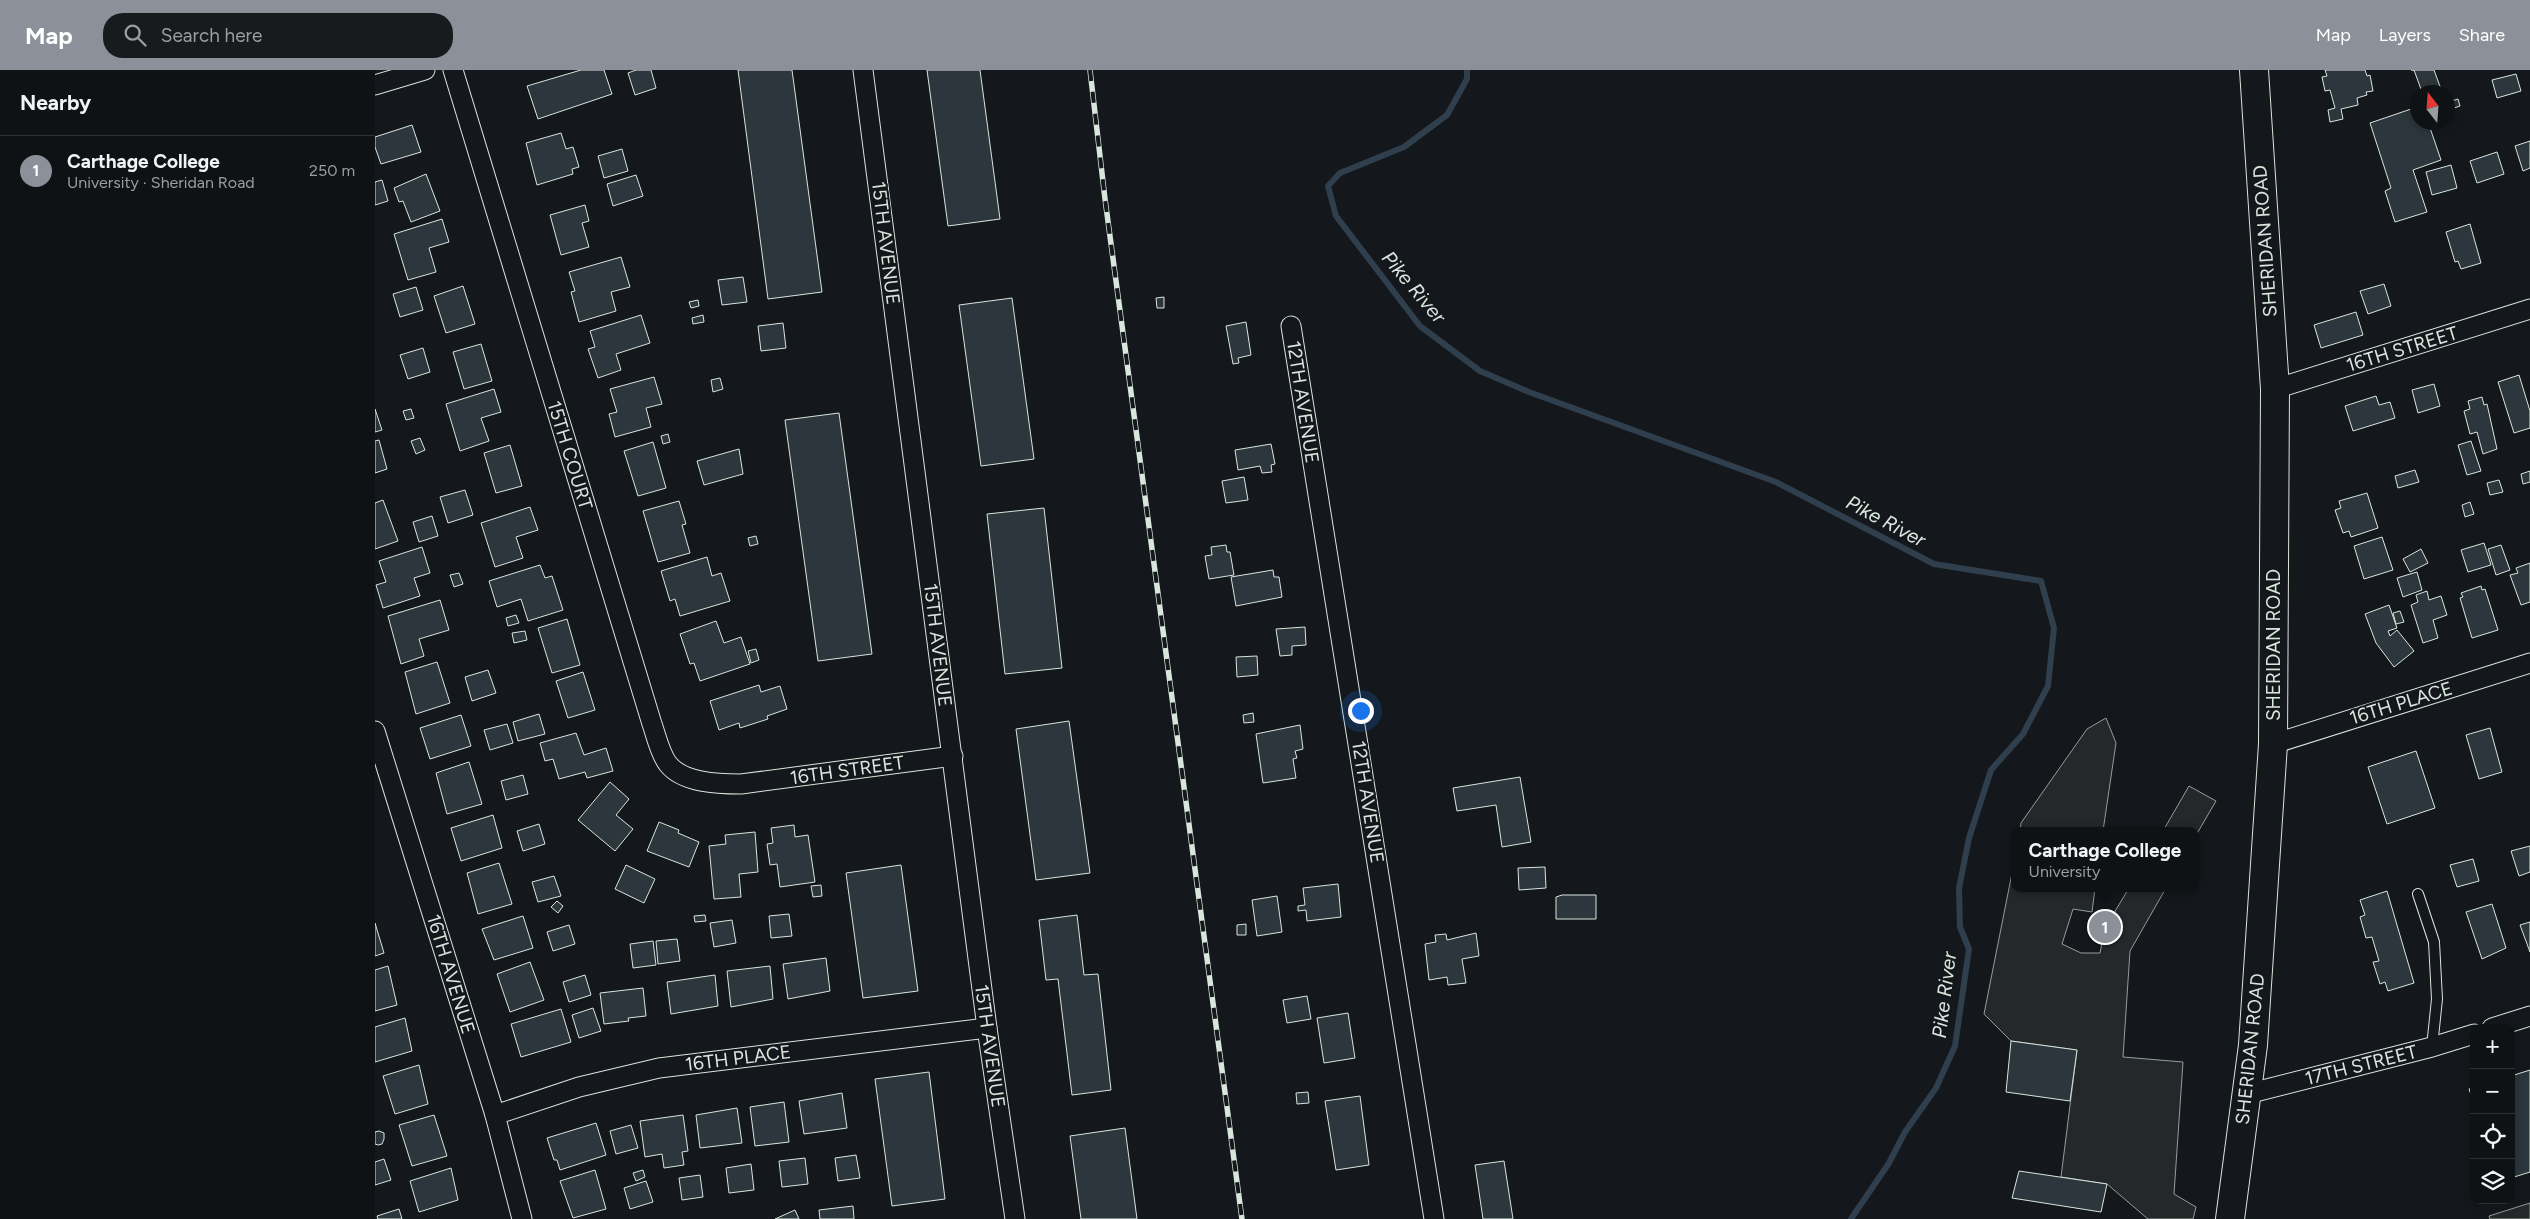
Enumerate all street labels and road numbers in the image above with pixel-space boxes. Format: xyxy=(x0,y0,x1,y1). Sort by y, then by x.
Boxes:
street label: SHERIDAN ROAD xyxy=(2248,164,2282,318)
street label: 15TH AVENUE xyxy=(867,180,905,306)
street label: 16TH STREET xyxy=(2344,321,2461,377)
street label: 12TH AVENUE xyxy=(1282,339,1324,465)
street label: 15TH COURT xyxy=(543,398,598,513)
street label: SHERIDAN ROAD xyxy=(2262,569,2285,721)
street label: 15TH AVENUE xyxy=(919,582,957,708)
street label: 16TH PLACE xyxy=(2347,676,2455,730)
street label: 12TH AVENUE xyxy=(1347,739,1389,865)
street label: 16TH STREET xyxy=(788,751,906,789)
street label: 16TH AVENUE xyxy=(422,911,480,1037)
street label: SHERIDAN ROAD xyxy=(2231,972,2269,1126)
street label: 15TH AVENUE xyxy=(970,983,1010,1109)
street label: 16TH PLACE xyxy=(684,1040,792,1076)
street label: 17TH STREET xyxy=(2303,1040,2420,1090)

